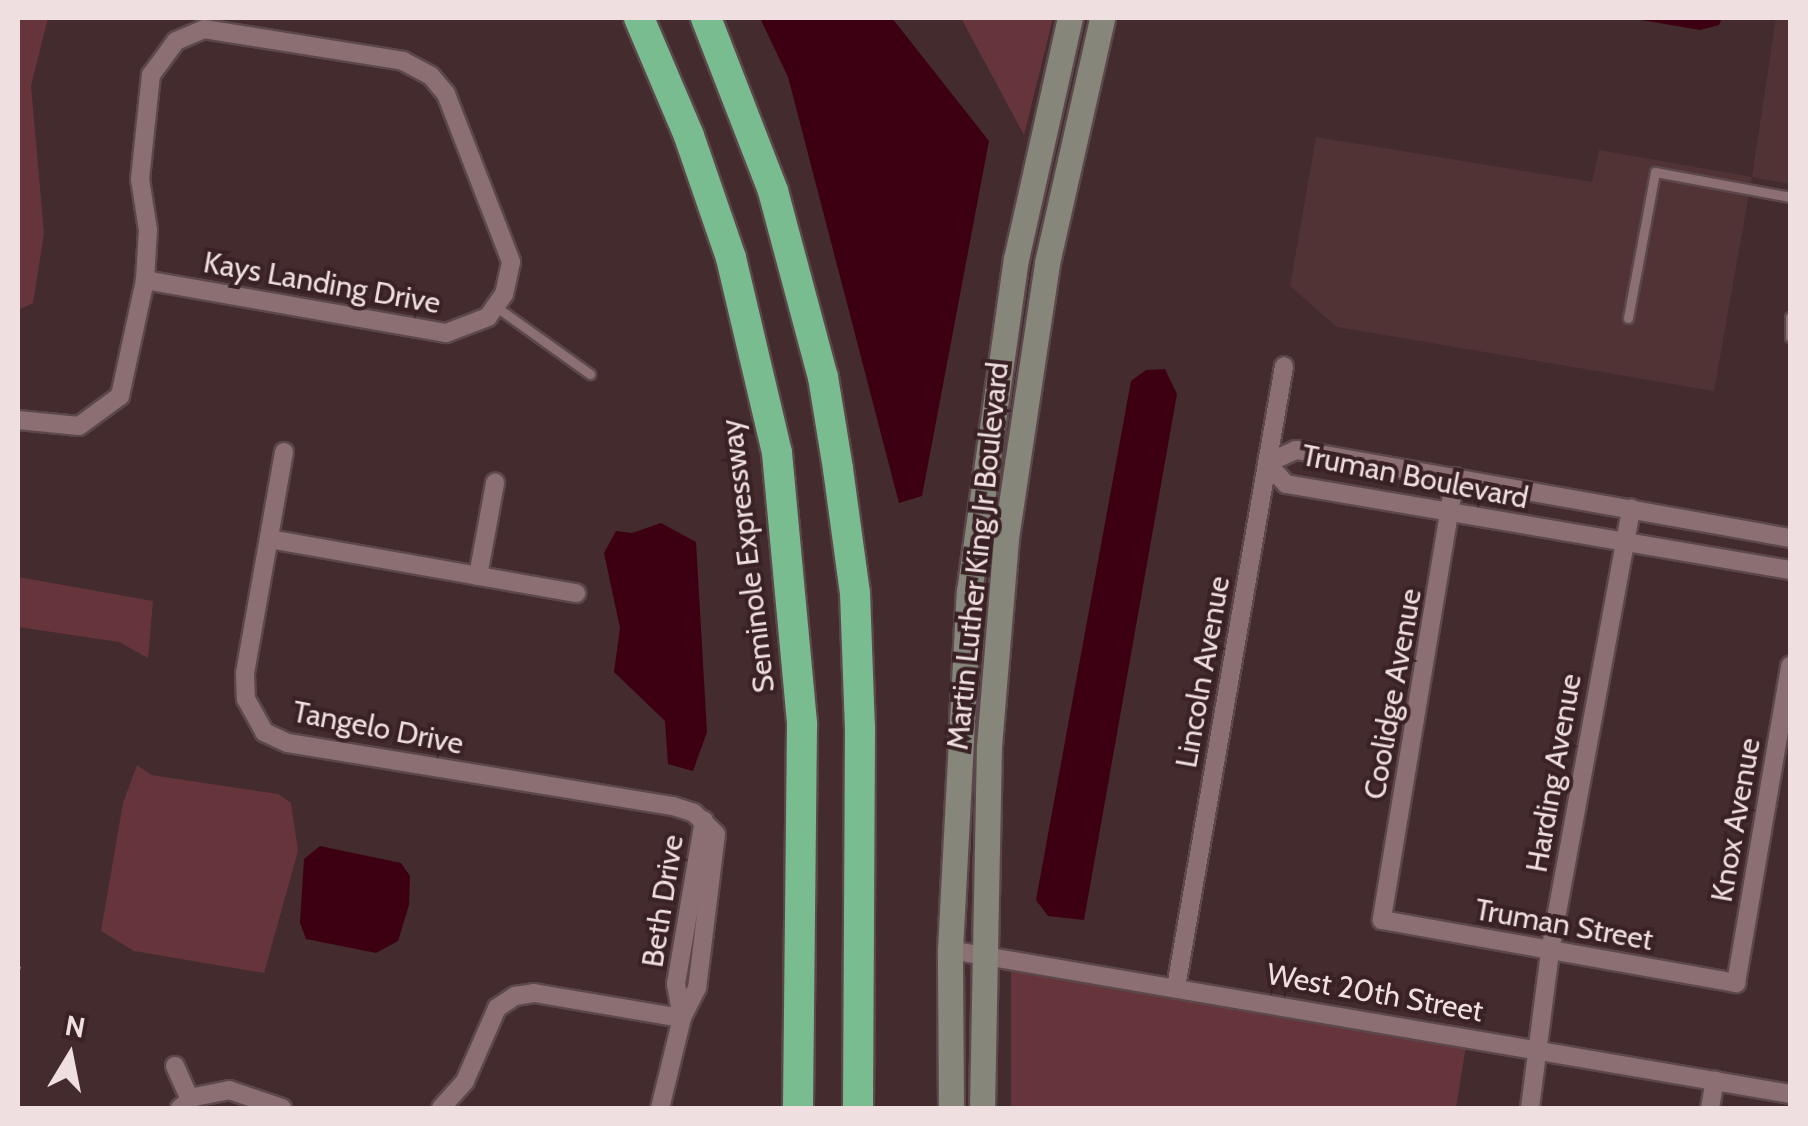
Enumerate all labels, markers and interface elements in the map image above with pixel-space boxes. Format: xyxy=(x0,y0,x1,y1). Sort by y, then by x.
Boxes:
street label: Kays Landing Drive xyxy=(201,244,443,322)
street label: Martin Luther King Jr Boulevard xyxy=(940,360,1016,752)
street label: Seminole Expressway xyxy=(713,417,783,695)
street label: Truman Boulevard xyxy=(1299,437,1531,517)
street label: Lincoln Avenue xyxy=(1168,573,1238,771)
street label: Coolidge Avenue xyxy=(1357,586,1429,802)
street label: Harding Avenue xyxy=(1519,671,1589,875)
street label: Tangelo Drive xyxy=(290,694,466,762)
street label: Knox Avenue xyxy=(1704,735,1768,905)
street label: Beth Drive xyxy=(635,832,691,970)
street label: Truman Street xyxy=(1472,892,1656,958)
street label: West 20th Street xyxy=(1264,956,1486,1030)
north arrow xyxy=(20,1006,120,1106)
text: N xyxy=(63,1008,88,1045)

